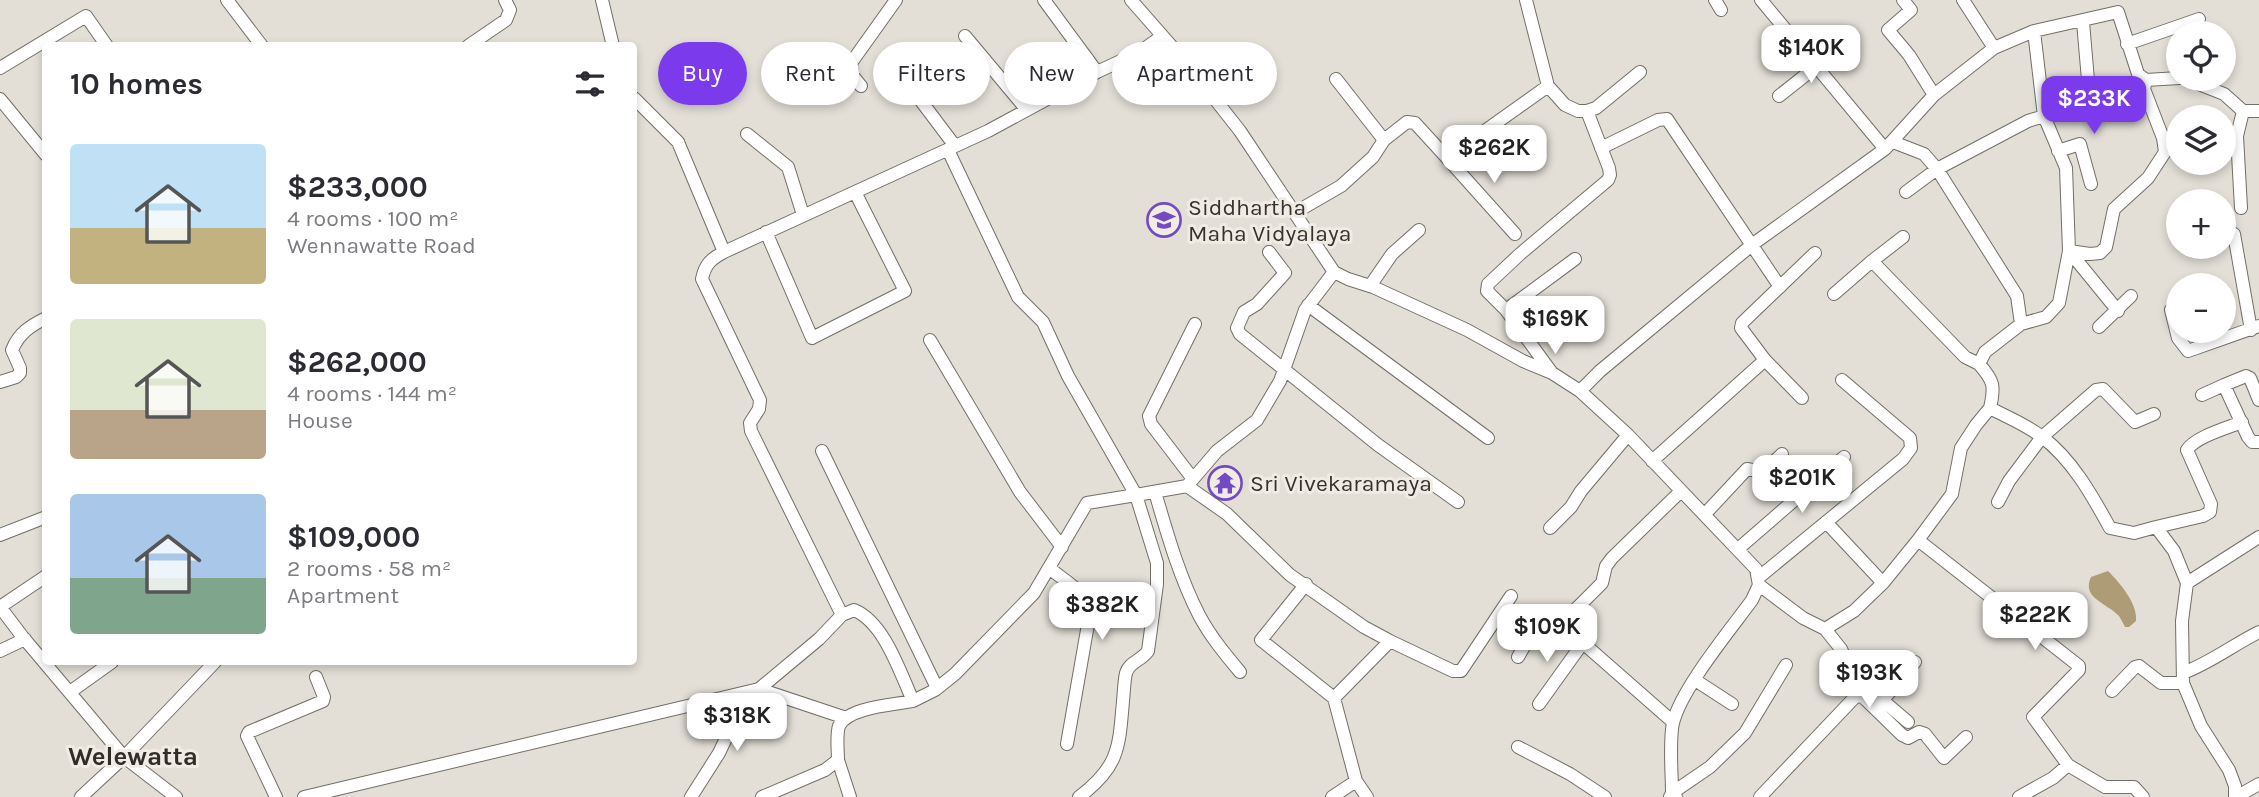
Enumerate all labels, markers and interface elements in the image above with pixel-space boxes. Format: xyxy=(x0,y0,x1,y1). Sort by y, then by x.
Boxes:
map controls xyxy=(2166,21,2236,343)
button: locate xyxy=(2166,21,2236,91)
pin: $140K xyxy=(1762,25,1860,85)
text: $140K xyxy=(1777,34,1845,61)
chip: Buy xyxy=(658,42,747,105)
chip: Rent xyxy=(761,42,859,105)
chip: Filters xyxy=(873,42,990,105)
chip: New xyxy=(1004,42,1098,105)
chip: Apartment xyxy=(1112,42,1277,105)
icon: filters xyxy=(571,65,609,103)
text: 10 homes xyxy=(70,66,203,102)
pin: $233K xyxy=(2045,76,2143,136)
text: $233K xyxy=(2057,85,2131,112)
button: layers xyxy=(2166,105,2236,175)
pin: $262K xyxy=(1445,125,1543,185)
text: $262K xyxy=(1458,134,1530,161)
text: $233,000 xyxy=(287,169,428,205)
icon: home xyxy=(126,172,210,256)
button: + xyxy=(2166,189,2236,259)
place label: Siddhartha Maha Vidyalaya xyxy=(1188,194,1351,247)
school or university icon: Siddhartha Maha Vidyalaya xyxy=(1145,201,1183,239)
text: 4 rooms · 100 m² xyxy=(287,205,459,232)
text: Wennawatte Road xyxy=(287,232,476,259)
button: − xyxy=(2166,273,2236,343)
pin: $169K xyxy=(1506,296,1604,356)
text: $169K xyxy=(1521,305,1589,332)
text: $262,000 xyxy=(287,344,427,380)
icon: home xyxy=(126,347,210,431)
text: 4 rooms · 144 m² xyxy=(287,380,457,407)
text: House xyxy=(287,407,353,434)
pin: $201K xyxy=(1753,456,1851,515)
temple icon: Sri Vivekaramaya xyxy=(1206,464,1244,502)
text: $201K xyxy=(1768,464,1836,491)
place label: Sri Vivekaramaya xyxy=(1250,470,1432,497)
text: $109,000 xyxy=(287,519,420,555)
icon: home xyxy=(126,522,210,606)
text: 2 rooms · 58 m² xyxy=(287,555,451,582)
text: Apartment xyxy=(287,582,399,609)
pin: $382K xyxy=(1053,582,1151,642)
text: $382K xyxy=(1065,591,1139,618)
pin: $222K xyxy=(1986,592,2084,652)
text: $222K xyxy=(1999,601,2071,628)
pin: $109K xyxy=(1498,604,1596,664)
text: $109K xyxy=(1513,613,1581,640)
pin: $193K xyxy=(1820,650,1918,710)
text: $193K xyxy=(1835,659,1903,686)
pin: $318K xyxy=(688,694,786,753)
text: $318K xyxy=(703,702,771,729)
district label: Welewatta xyxy=(68,741,198,772)

